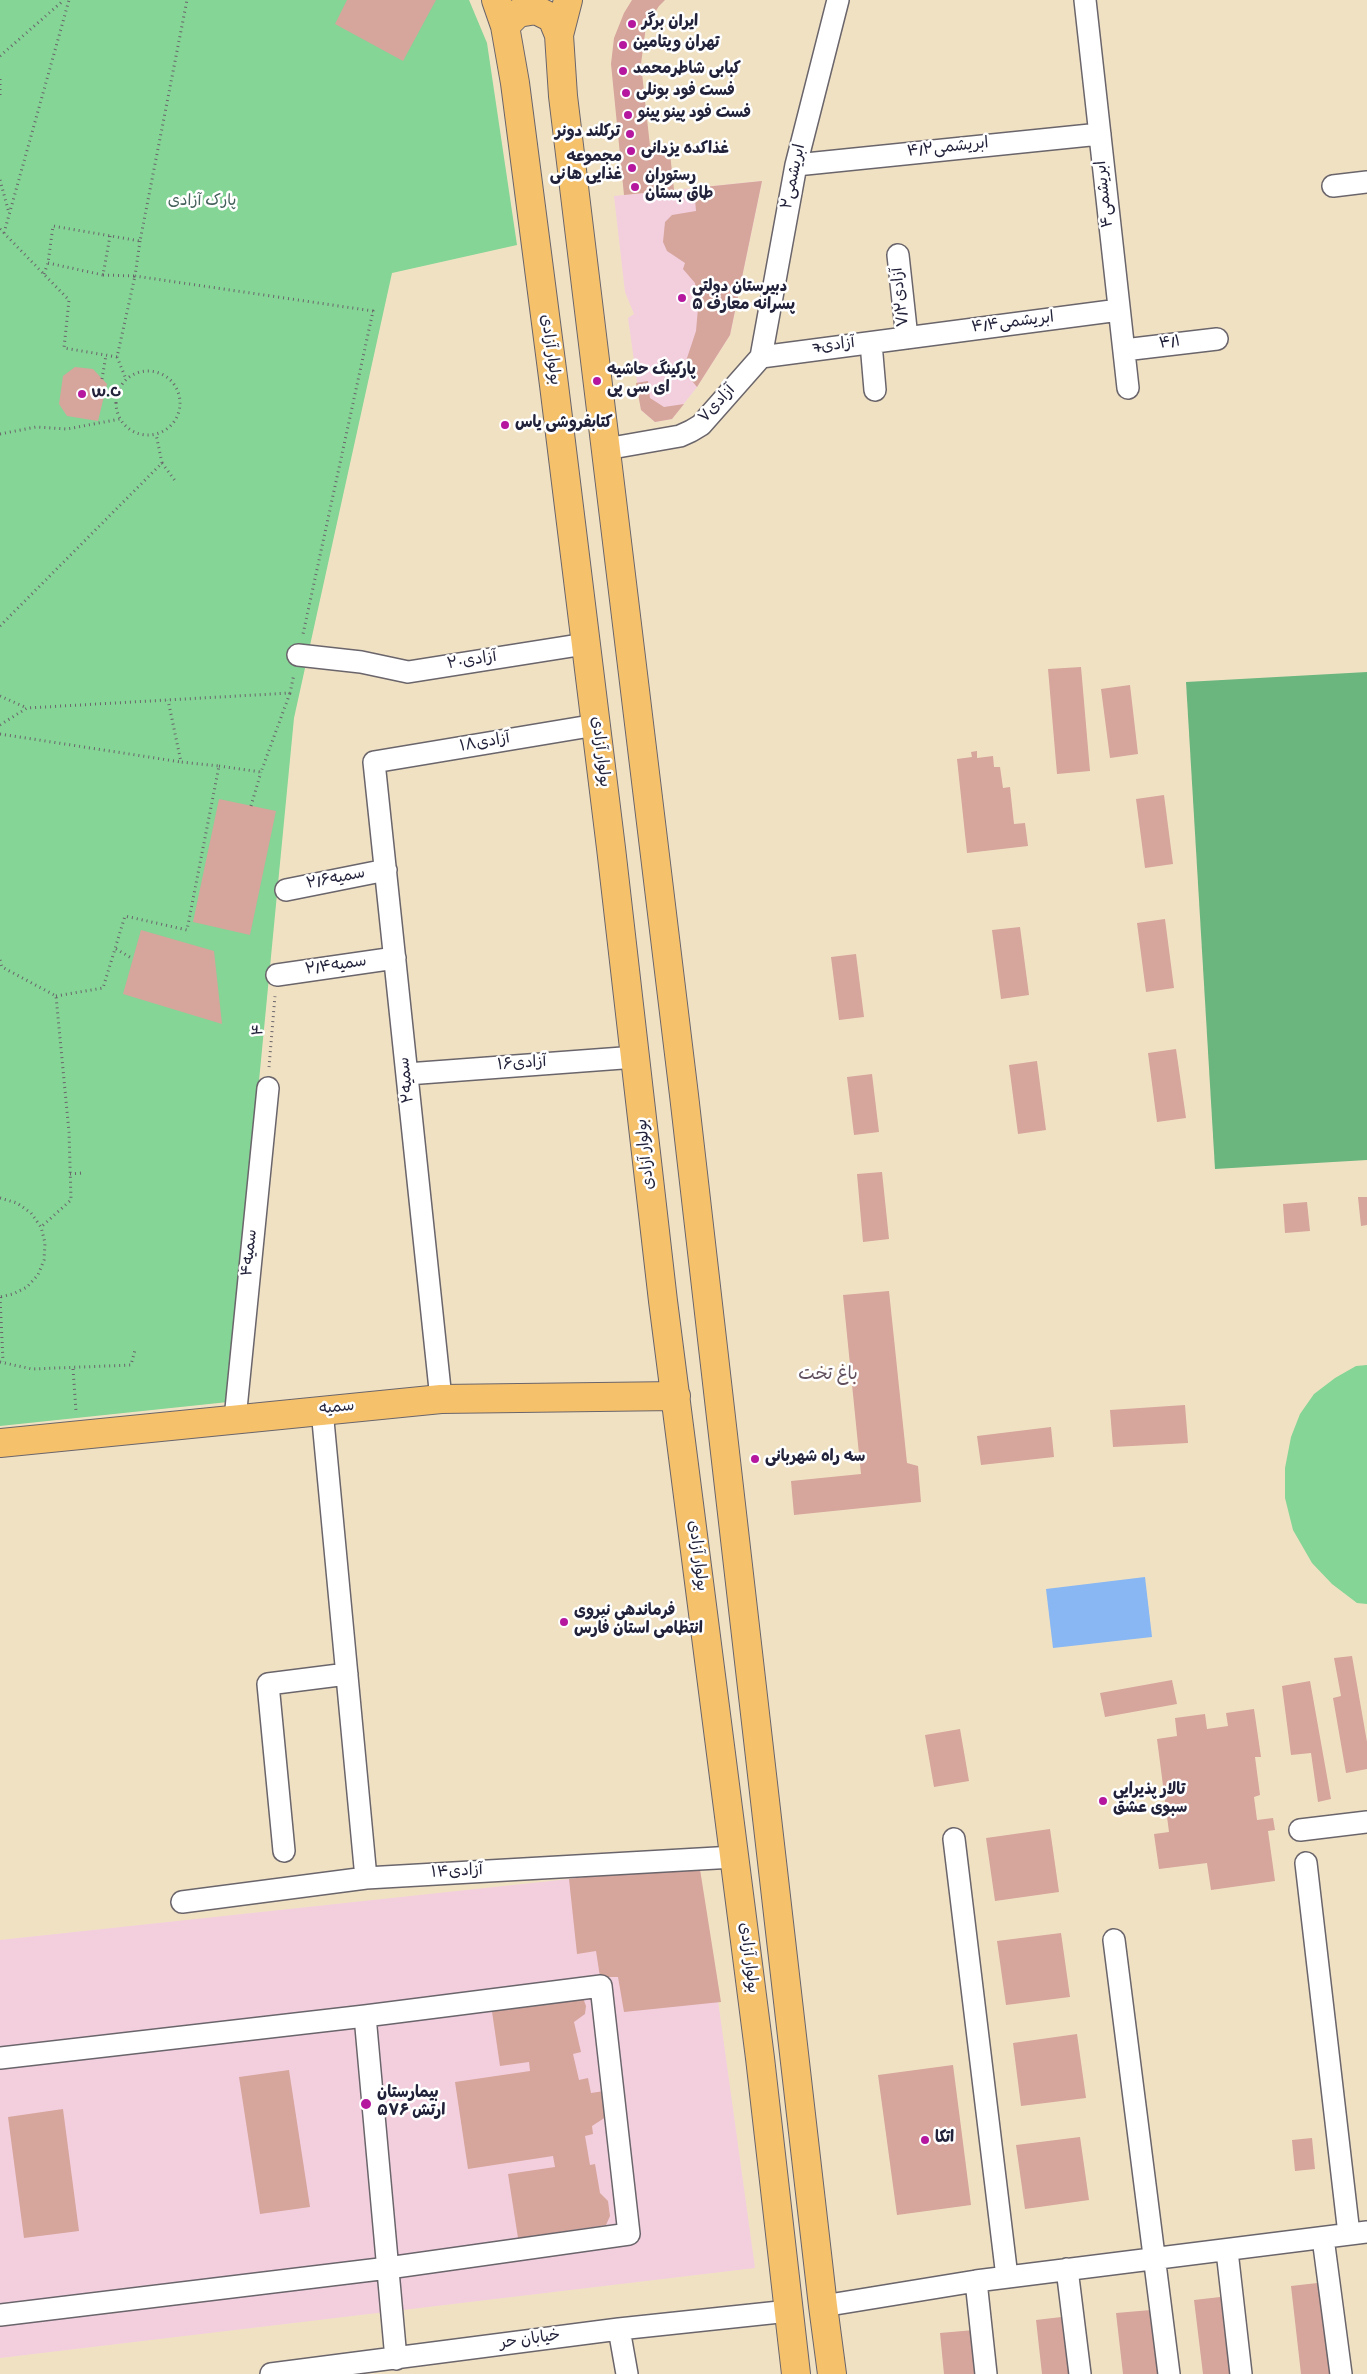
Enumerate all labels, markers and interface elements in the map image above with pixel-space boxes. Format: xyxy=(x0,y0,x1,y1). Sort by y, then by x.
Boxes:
place label: ایران برگر xyxy=(642,14,698,34)
marker: ایران برگر xyxy=(626,18,638,30)
place label: تهران ویتامین xyxy=(633,35,719,55)
marker: تهران ویتامین xyxy=(617,39,629,51)
place label: کبابی شاطرمحمد xyxy=(633,61,741,81)
marker: کبابی شاطرمحمد xyxy=(617,65,629,77)
place label: فست فود بونلی xyxy=(636,83,735,103)
marker: فست فود بونلی xyxy=(620,87,632,99)
place label: فست فود پينو پينو xyxy=(638,105,751,125)
marker: فست فود پينو پينو xyxy=(622,109,634,121)
place label: ترکلند دونر xyxy=(555,124,620,144)
marker: ترکلند دونر xyxy=(624,128,636,140)
street label: ابریشمی۴/۲ xyxy=(906,135,990,163)
place label: غذاکده یزدانی xyxy=(641,141,729,161)
street label: ابریشمی۲ xyxy=(779,143,811,211)
marker: غذاکده یزدانی xyxy=(625,145,637,157)
place label: مجموعه غذایی هانی xyxy=(550,149,622,187)
street label: ابریشمی۴ xyxy=(1093,160,1119,228)
marker: مجموعه غذایی هانی xyxy=(626,162,638,174)
place label: رستوران طاق بستان xyxy=(645,168,714,206)
marker: رستوران طاق بستان xyxy=(629,181,641,193)
park label: پارک آزادی xyxy=(168,193,236,213)
street label: ۷/۲آزادی xyxy=(889,266,915,328)
place label: دبیرستان دولتی پسرانه معارف ۵ xyxy=(692,279,795,317)
marker: دبیرستان دولتی پسرانه معارف ۵ xyxy=(676,292,688,304)
street label: ابریشمی۴/۴ xyxy=(971,309,1055,339)
street label: بولوار آزادی xyxy=(535,313,563,387)
street label: ۴/۱ xyxy=(1158,333,1182,355)
street label: 7آزادی xyxy=(812,335,856,359)
place label: پارکینگ حاشیه ای سی پی xyxy=(607,362,696,400)
marker: پارکینگ حاشیه ای سی پی xyxy=(591,375,603,387)
street label: آزادی۷ xyxy=(696,382,740,428)
place label: W.C xyxy=(92,384,119,404)
marker: W.C xyxy=(76,388,88,400)
place label: کتابفروشی یاس xyxy=(515,415,613,435)
marker: کتابفروشی یاس xyxy=(499,419,511,431)
street label: آزادی۲۰ xyxy=(446,649,498,675)
street label: بولوار آزادی xyxy=(585,716,613,788)
street label: آزادی۱۸ xyxy=(458,730,512,758)
street label: سمیه۲/۶ xyxy=(305,865,367,895)
street label: سمیه۲/۴ xyxy=(304,953,368,981)
street label: ۴ xyxy=(250,1023,270,1037)
street label: آزادی۱۶ xyxy=(497,1054,547,1076)
street label: ۲سمیه xyxy=(396,1056,420,1104)
street label: بولوار آزادی xyxy=(634,1118,660,1190)
street label: سمیه۴ xyxy=(239,1228,263,1278)
district label: باغ تخت xyxy=(798,1365,858,1387)
street label: سمیه xyxy=(318,1398,356,1420)
place label: سه راه شهربانی xyxy=(765,1449,865,1469)
marker: سه راه شهربانی xyxy=(749,1453,761,1465)
street label: بولوار آزادی xyxy=(682,1520,710,1592)
place label: فرماندهی نیروی انتظامی استان فارس xyxy=(574,1603,703,1641)
marker: فرماندهی نیروی انتظامی استان فارس xyxy=(558,1616,570,1628)
place label: تالار پذیرایی سبوی عشق xyxy=(1113,1782,1187,1820)
marker: تالار پذیرایی سبوی عشق xyxy=(1097,1795,1109,1807)
street label: آزادی۱۴ xyxy=(431,1862,483,1884)
street label: بولوار آزادی xyxy=(733,1922,761,1994)
place label: بیمارستان ۵۷۶ ارتش xyxy=(377,2085,445,2123)
marker: بیمارستان ۵۷۶ ارتش xyxy=(359,2097,373,2111)
place label: اتکا xyxy=(935,2130,954,2150)
marker: اتکا xyxy=(919,2134,931,2146)
street label: خیابان حر xyxy=(498,2327,562,2355)

